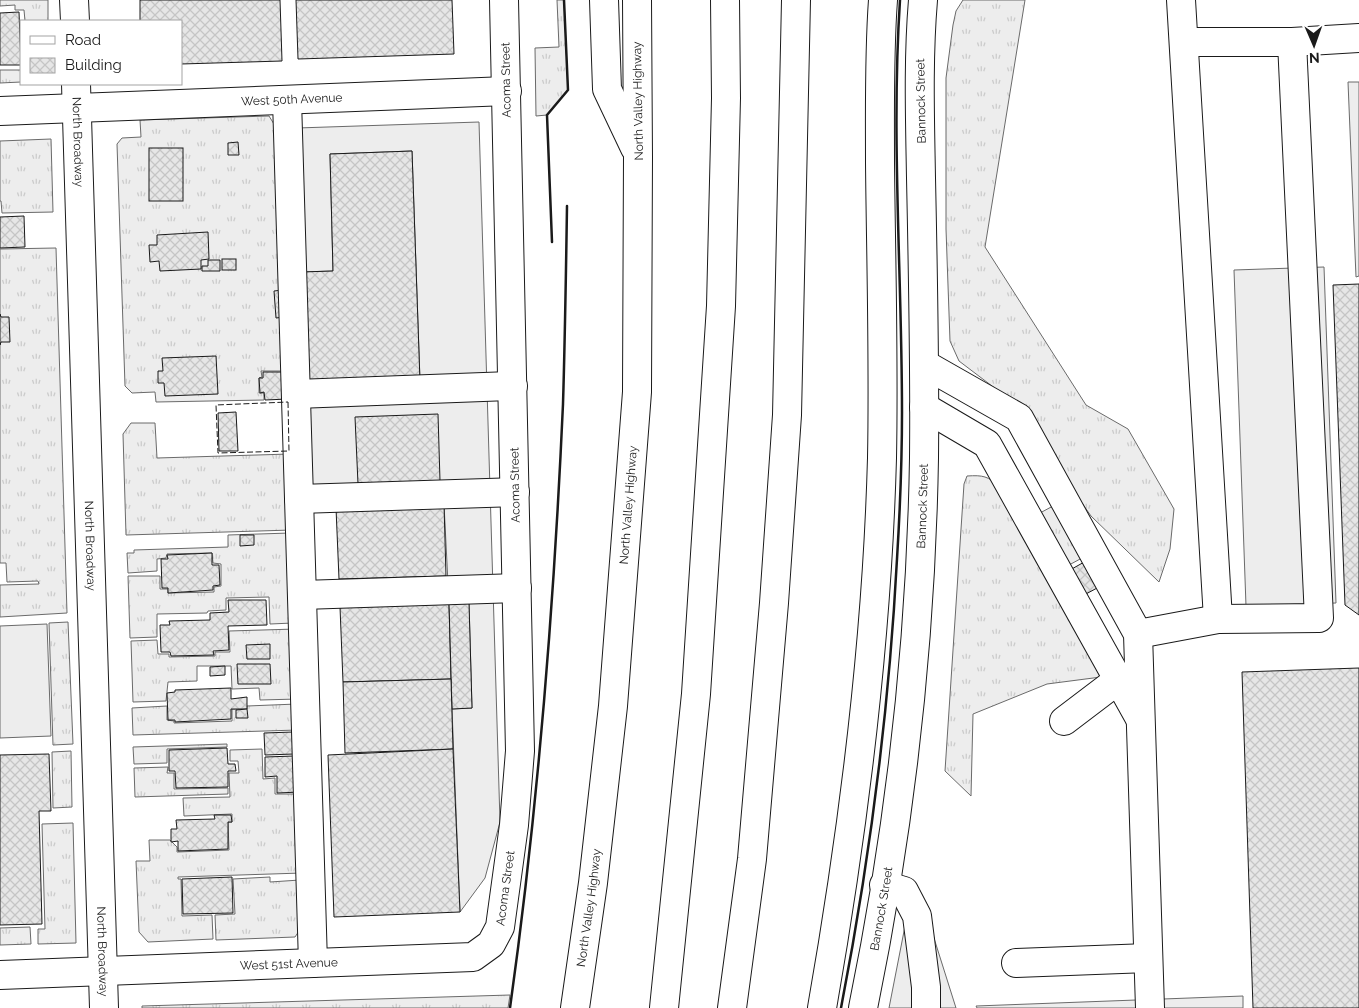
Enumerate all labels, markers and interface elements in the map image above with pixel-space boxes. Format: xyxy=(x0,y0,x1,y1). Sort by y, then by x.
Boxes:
legend xyxy=(20,20,182,85)
north arrow xyxy=(1289,20,1339,70)
text: Road xyxy=(65,31,101,49)
street label: North Valley Highway xyxy=(630,41,646,161)
street label: Acoma Street xyxy=(498,42,514,118)
text: N xyxy=(1309,50,1320,66)
text: Building xyxy=(65,56,122,74)
street label: Bannock Street xyxy=(913,58,929,144)
street label: West 50th Avenue xyxy=(241,90,343,108)
street label: North Broadway xyxy=(69,97,86,188)
street label: North Valley Highway xyxy=(617,445,640,565)
street label: Acoma Street xyxy=(507,447,523,523)
street label: Bannock Street xyxy=(914,463,931,549)
street label: North Broadway xyxy=(82,500,98,592)
street label: North Valley Highway xyxy=(574,848,604,968)
street label: Acoma Street xyxy=(493,850,517,927)
street label: Bannock Street xyxy=(867,866,895,952)
street label: North Broadway xyxy=(94,906,111,997)
street label: West 51st Avenue xyxy=(240,955,338,973)

